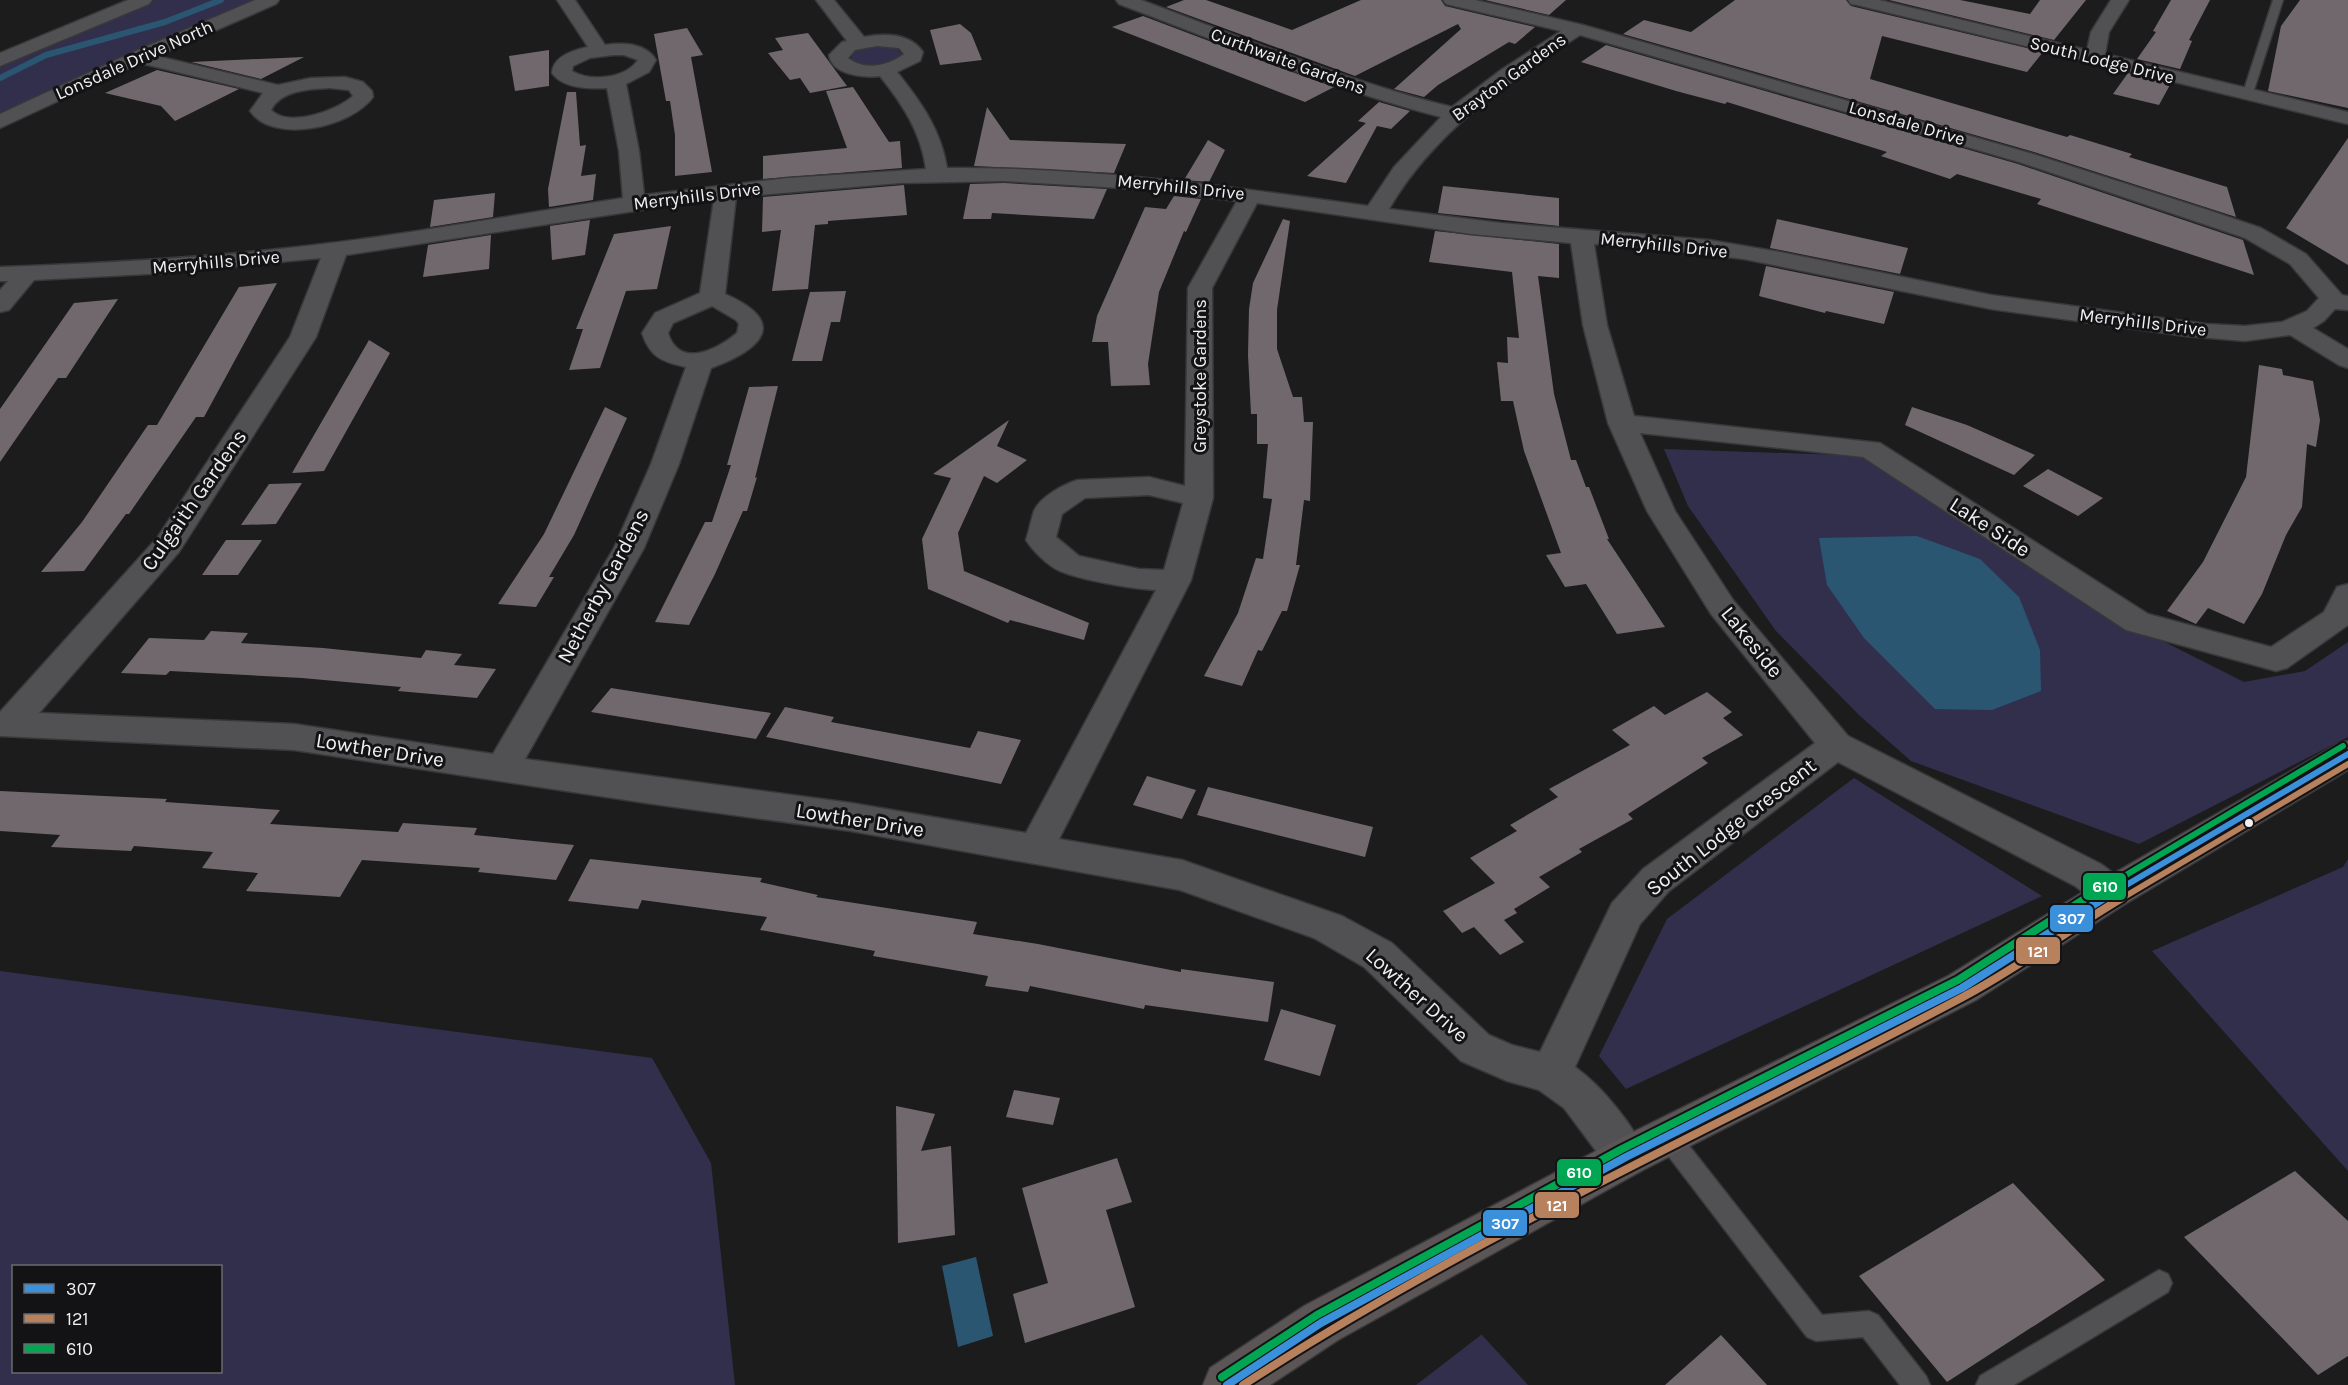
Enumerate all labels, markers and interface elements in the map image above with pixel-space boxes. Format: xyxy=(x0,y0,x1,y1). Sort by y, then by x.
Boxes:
street label: Lonsdale Drive North xyxy=(52,15,216,105)
street label: Curthwaite Gardens xyxy=(1208,23,1368,99)
street label: Brayton Gardens xyxy=(1448,28,1570,126)
street label: South Lodge Drive xyxy=(2027,31,2177,89)
street label: Lonsdale Drive xyxy=(1846,96,1968,150)
street label: Merryhills Drive xyxy=(1116,169,1246,205)
street label: Merryhills Drive xyxy=(632,177,762,215)
street label: Merryhills Drive xyxy=(1599,227,1729,263)
street label: Merryhills Drive xyxy=(151,245,281,279)
street label: Greystoke Gardens xyxy=(1189,299,1211,453)
street label: Merryhills Drive xyxy=(2078,303,2208,341)
street label: Culgaith Gardens xyxy=(136,425,252,575)
street label: Lake Side xyxy=(1945,492,2035,562)
street label: Netherby Gardens xyxy=(552,505,654,667)
street label: Lakeside xyxy=(1716,602,1788,682)
street label: Lowther Drive xyxy=(314,728,446,772)
street label: South Lodge Crescent xyxy=(1642,753,1821,901)
street label: Lowther Drive xyxy=(794,798,926,842)
unlabelled marker xyxy=(2243,817,2255,829)
line badge: 610 xyxy=(2082,872,2127,901)
text: 610 xyxy=(2092,877,2118,896)
line badge: 307 xyxy=(2049,904,2094,933)
text: 307 xyxy=(2057,909,2085,928)
line badge: 121 xyxy=(2015,936,2061,965)
text: 121 xyxy=(2027,942,2049,961)
street label: Lowther Drive xyxy=(1361,943,1473,1047)
line badge: 610 xyxy=(1556,1158,1602,1187)
text: 610 xyxy=(1566,1163,1592,1182)
line badge: 121 xyxy=(1534,1191,1580,1219)
text: 121 xyxy=(1546,1196,1568,1215)
line badge: 307 xyxy=(1482,1209,1528,1237)
text: 307 xyxy=(1491,1214,1519,1233)
legend xyxy=(12,1265,222,1373)
text: 307 xyxy=(66,1278,96,1300)
text: 121 xyxy=(66,1308,88,1330)
text: 610 xyxy=(66,1338,93,1360)

